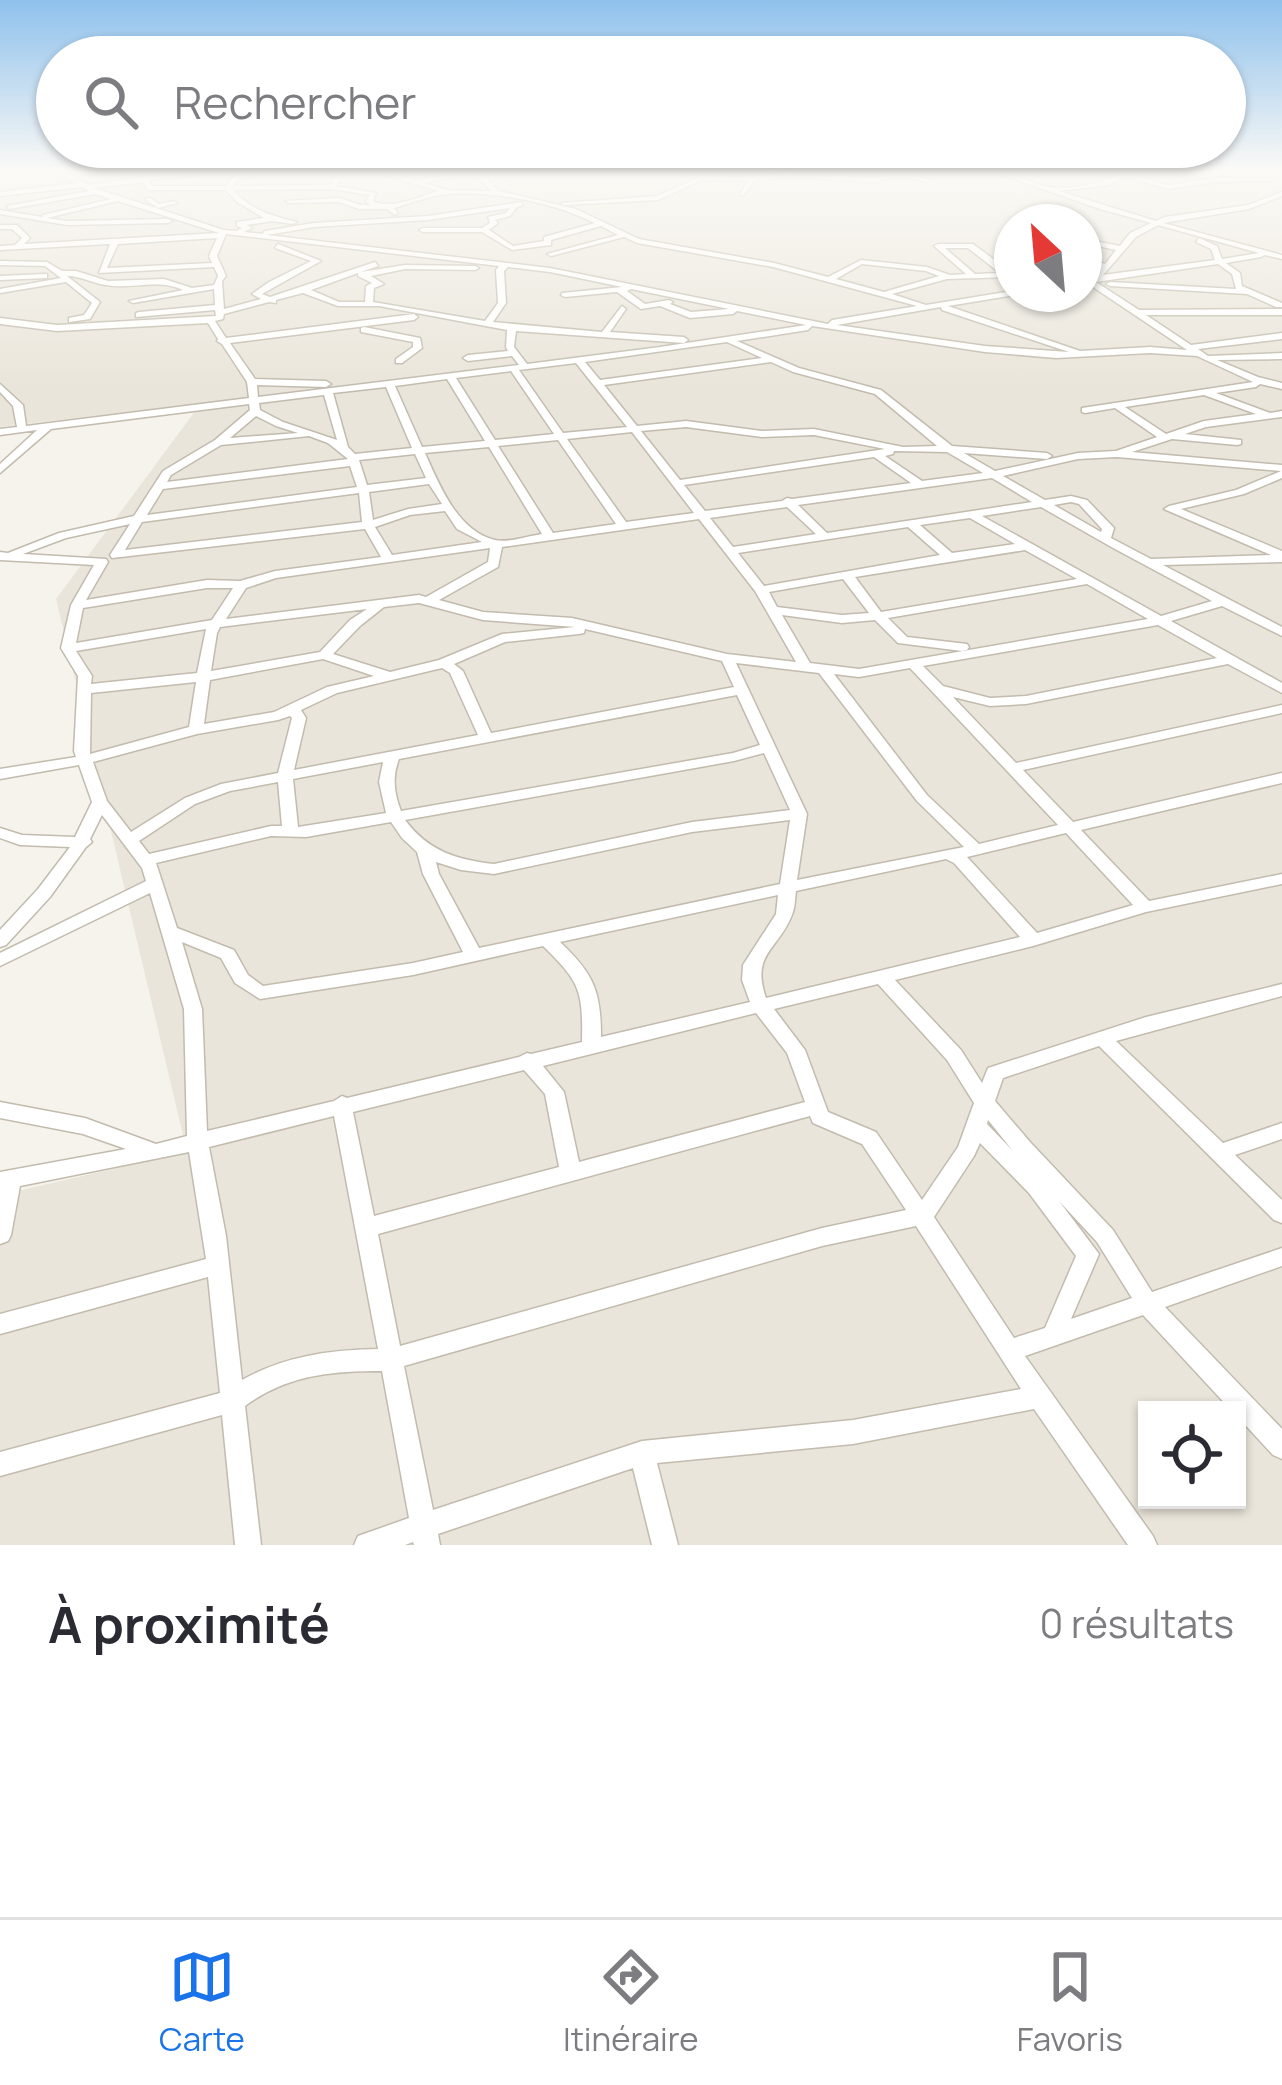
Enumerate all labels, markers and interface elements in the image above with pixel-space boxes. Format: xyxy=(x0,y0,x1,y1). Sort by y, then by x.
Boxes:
search box xyxy=(36,36,1246,168)
icon: search xyxy=(78,69,144,135)
text: Rechercher xyxy=(174,71,417,133)
north arrow xyxy=(994,204,1102,312)
map controls xyxy=(1138,1401,1246,1509)
button: locate xyxy=(1138,1401,1246,1509)
text: À proximité xyxy=(48,1589,330,1658)
text: 0 résultats xyxy=(1039,1596,1234,1650)
tab: Carte xyxy=(159,1944,245,2061)
tab: Itinéraire xyxy=(563,1944,699,2061)
tab: Favoris xyxy=(1017,1944,1123,2061)

